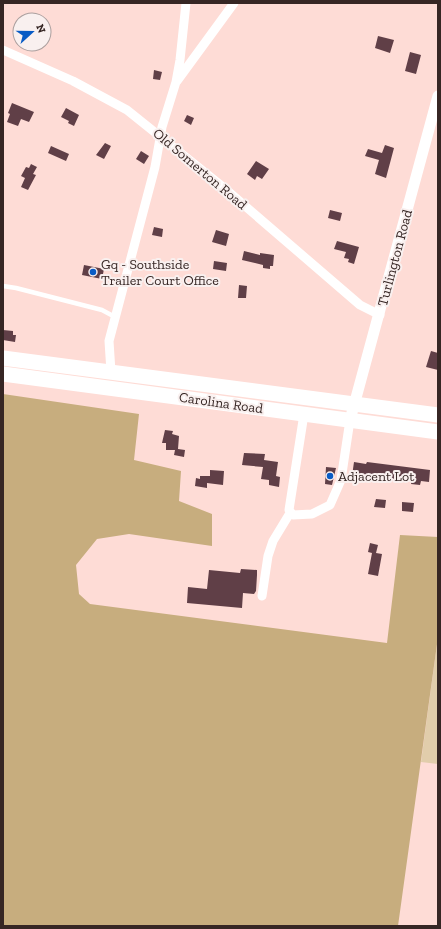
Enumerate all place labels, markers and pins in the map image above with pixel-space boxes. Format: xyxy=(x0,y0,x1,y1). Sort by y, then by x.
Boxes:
place label: Gq - Southside Trailer Court Office xyxy=(101,256,219,289)
marker: Gq - Southside Trailer Court Office xyxy=(88,267,98,277)
place label: Adjacent Lot xyxy=(338,468,415,485)
marker: Adjacent Lot xyxy=(325,471,335,481)

